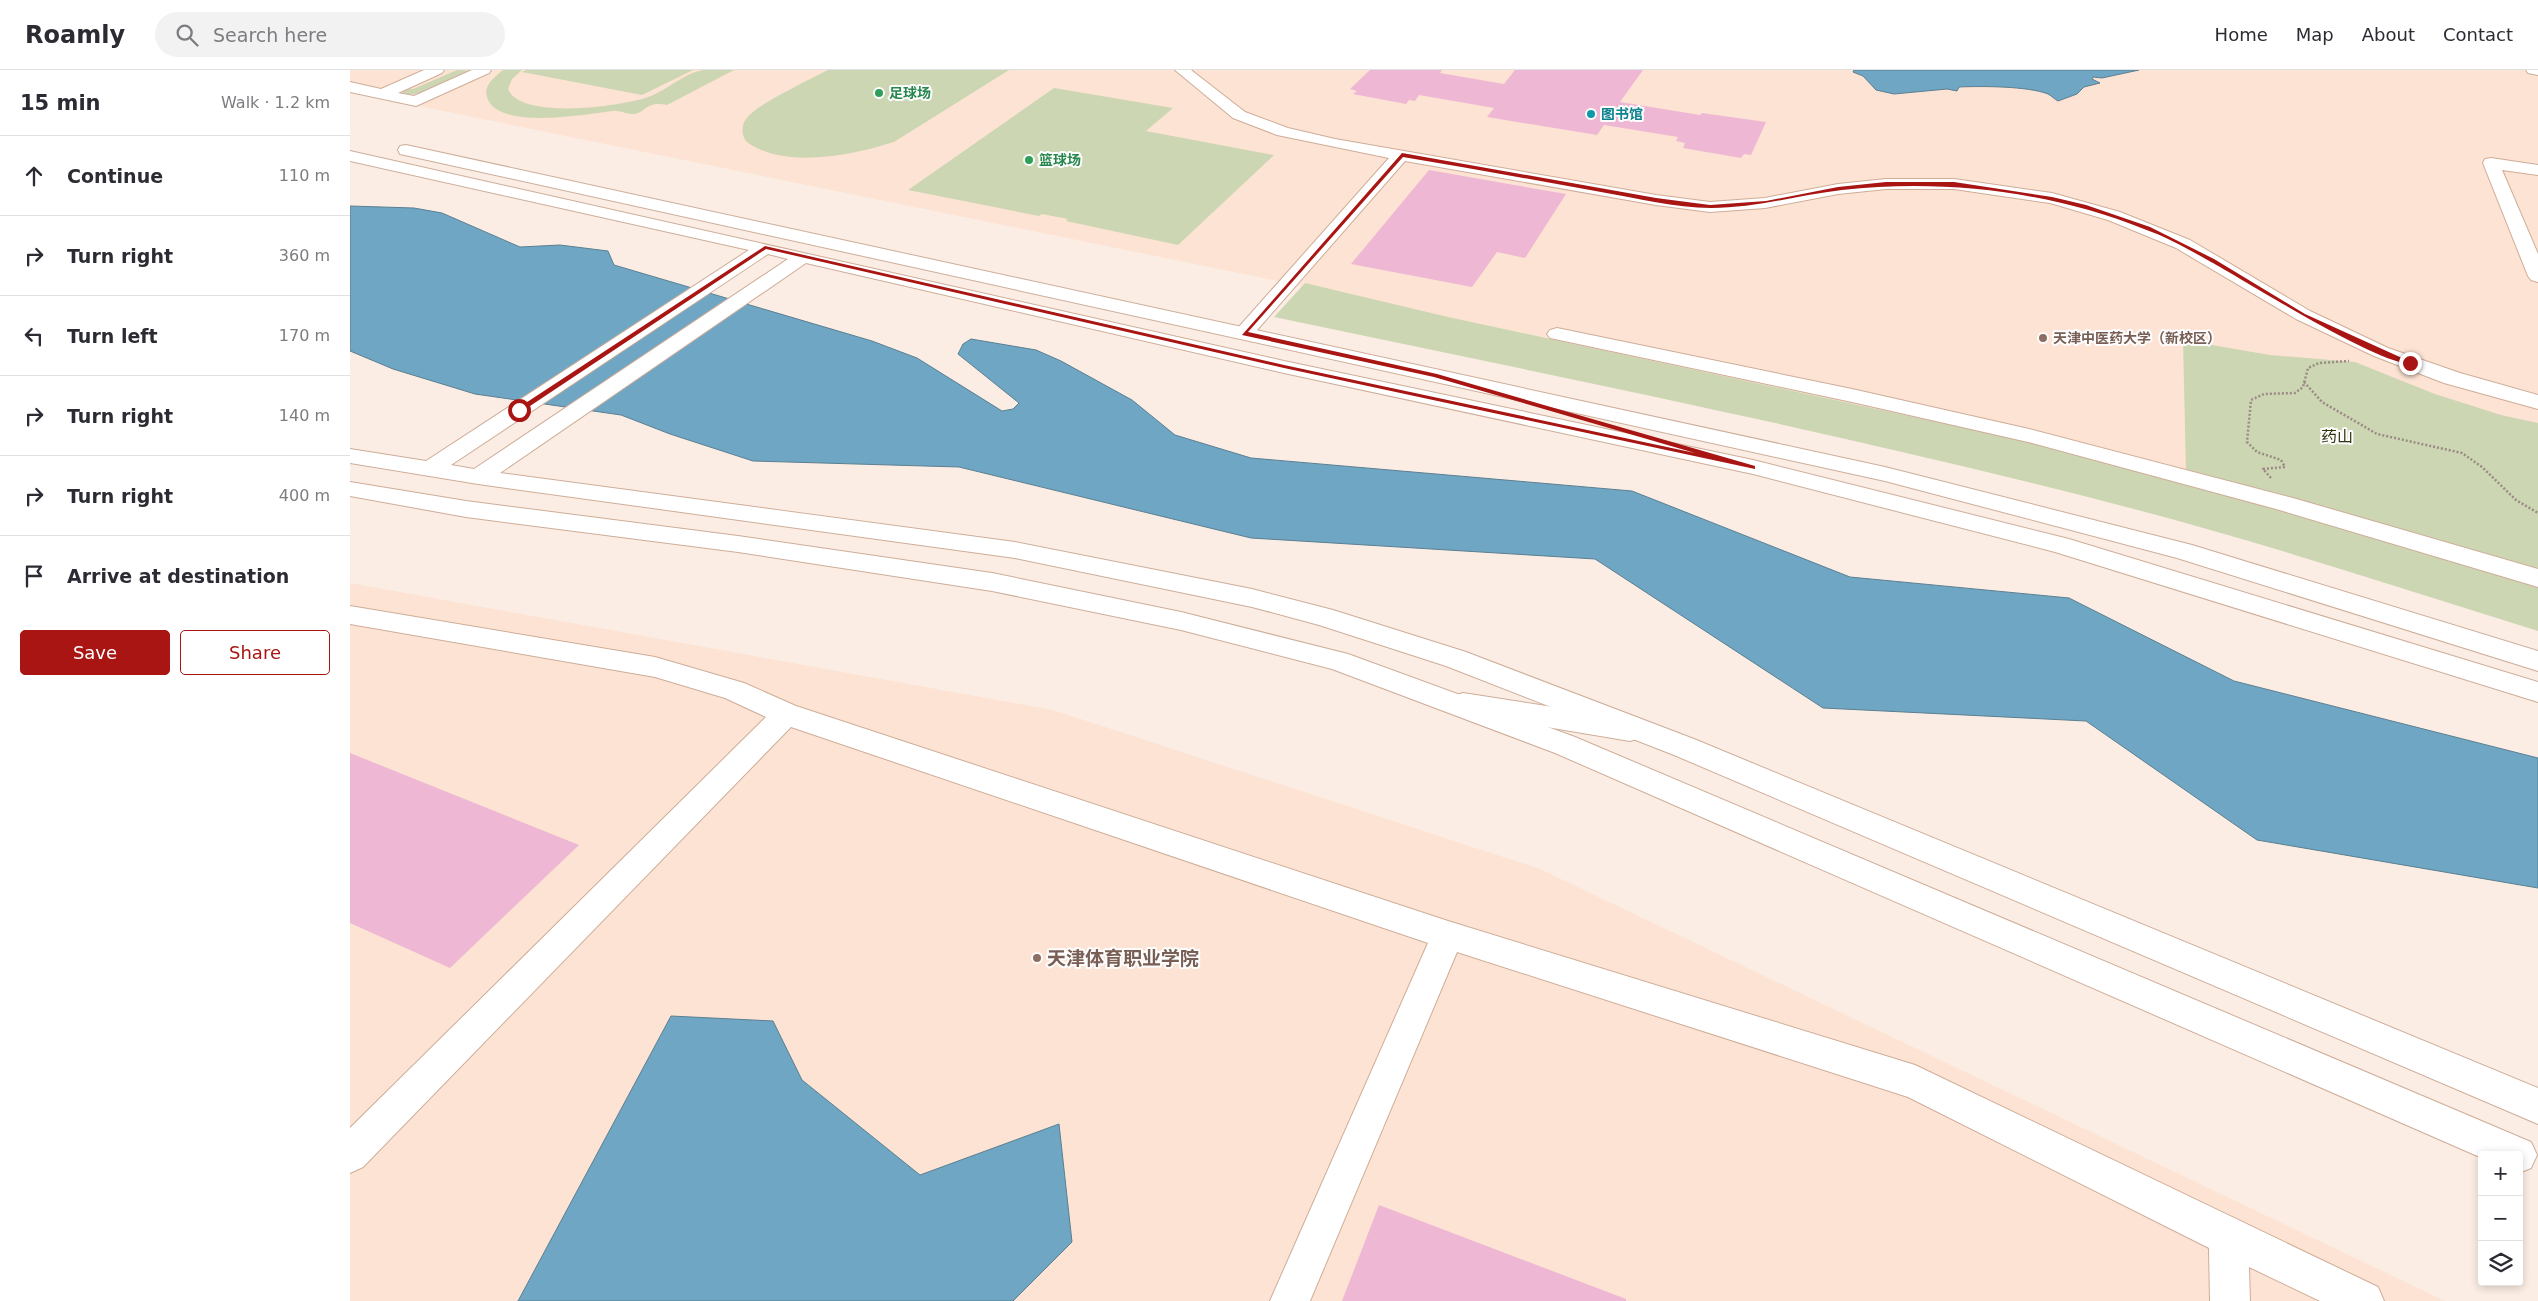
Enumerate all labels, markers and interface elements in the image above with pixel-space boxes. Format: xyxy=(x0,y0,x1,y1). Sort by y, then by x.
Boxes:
search box xyxy=(155,12,505,57)
text: Roamly xyxy=(25,21,125,49)
icon: search xyxy=(173,21,201,49)
text: Search here xyxy=(213,24,327,46)
text: Home xyxy=(2215,24,2268,45)
text: Map xyxy=(2296,24,2334,45)
text: About xyxy=(2362,24,2415,45)
text: Contact xyxy=(2443,24,2513,45)
place label: 足球场 xyxy=(889,85,931,101)
marker: 足球场 xyxy=(873,87,885,99)
text: 15 min xyxy=(20,91,101,115)
text: Walk · 1.2 km xyxy=(221,93,330,112)
place label: 图书馆 xyxy=(1601,106,1643,122)
marker: 图书馆 xyxy=(1585,108,1597,120)
place label: 篮球场 xyxy=(1039,152,1081,168)
marker: 篮球场 xyxy=(1023,154,1035,166)
icon: ahead xyxy=(20,162,48,190)
text: Continue xyxy=(67,165,163,187)
text: 110 m xyxy=(279,166,330,185)
icon: right xyxy=(20,242,48,270)
text: Turn right xyxy=(67,245,173,267)
text: 360 m xyxy=(279,246,330,265)
icon: left xyxy=(20,322,48,350)
text: Turn left xyxy=(67,325,158,347)
text: 170 m xyxy=(279,326,330,345)
place label: 天津中医药大学（新校区） xyxy=(2053,330,2221,346)
marker: 天津中医药大学（新校区） xyxy=(2037,332,2049,344)
route end xyxy=(2399,352,2422,375)
route start xyxy=(508,399,531,422)
icon: right xyxy=(20,402,48,430)
text: Turn right xyxy=(67,405,173,427)
text: 140 m xyxy=(279,406,330,425)
park label: 药山 xyxy=(2321,427,2353,446)
icon: right xyxy=(20,482,48,510)
text: Turn right xyxy=(67,485,173,507)
text: 400 m xyxy=(279,486,330,505)
icon: arrive xyxy=(20,562,48,590)
text: Arrive at destination xyxy=(67,565,289,587)
button: Save xyxy=(20,630,170,675)
button: Share xyxy=(180,630,330,675)
place label: 天津体育职业学院 xyxy=(1047,947,1199,969)
marker: 天津体育职业学院 xyxy=(1031,952,1043,964)
map controls xyxy=(2478,1151,2523,1286)
button: + xyxy=(2478,1151,2523,1196)
button: − xyxy=(2478,1196,2523,1241)
button: layers xyxy=(2478,1241,2523,1286)

